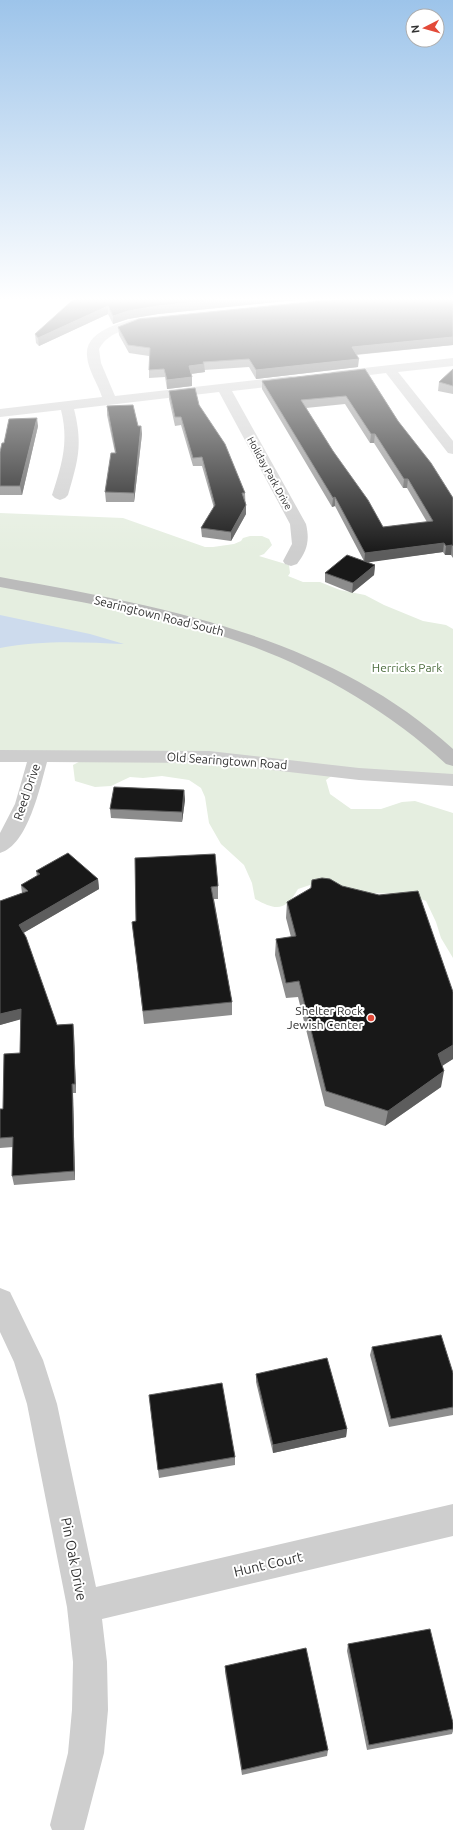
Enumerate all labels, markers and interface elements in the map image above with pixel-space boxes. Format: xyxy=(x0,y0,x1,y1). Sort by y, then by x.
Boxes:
north arrow xyxy=(405,8,445,48)
text: N xyxy=(409,24,421,34)
street label: Holiday Park Drive xyxy=(245,435,294,512)
street label: Searingtown Road South xyxy=(93,593,225,638)
park label: Herricks Park xyxy=(372,661,442,674)
street label: Old Searingtown Road xyxy=(166,750,288,771)
street label: Reed Drive xyxy=(11,762,42,822)
place label: Shelter Rock Jewish Center xyxy=(287,1004,363,1031)
marker: Shelter Rock Jewish Center xyxy=(366,1013,376,1023)
street label: Pin Oak Drive xyxy=(58,1516,90,1602)
street label: Hunt Court xyxy=(232,1548,304,1580)

